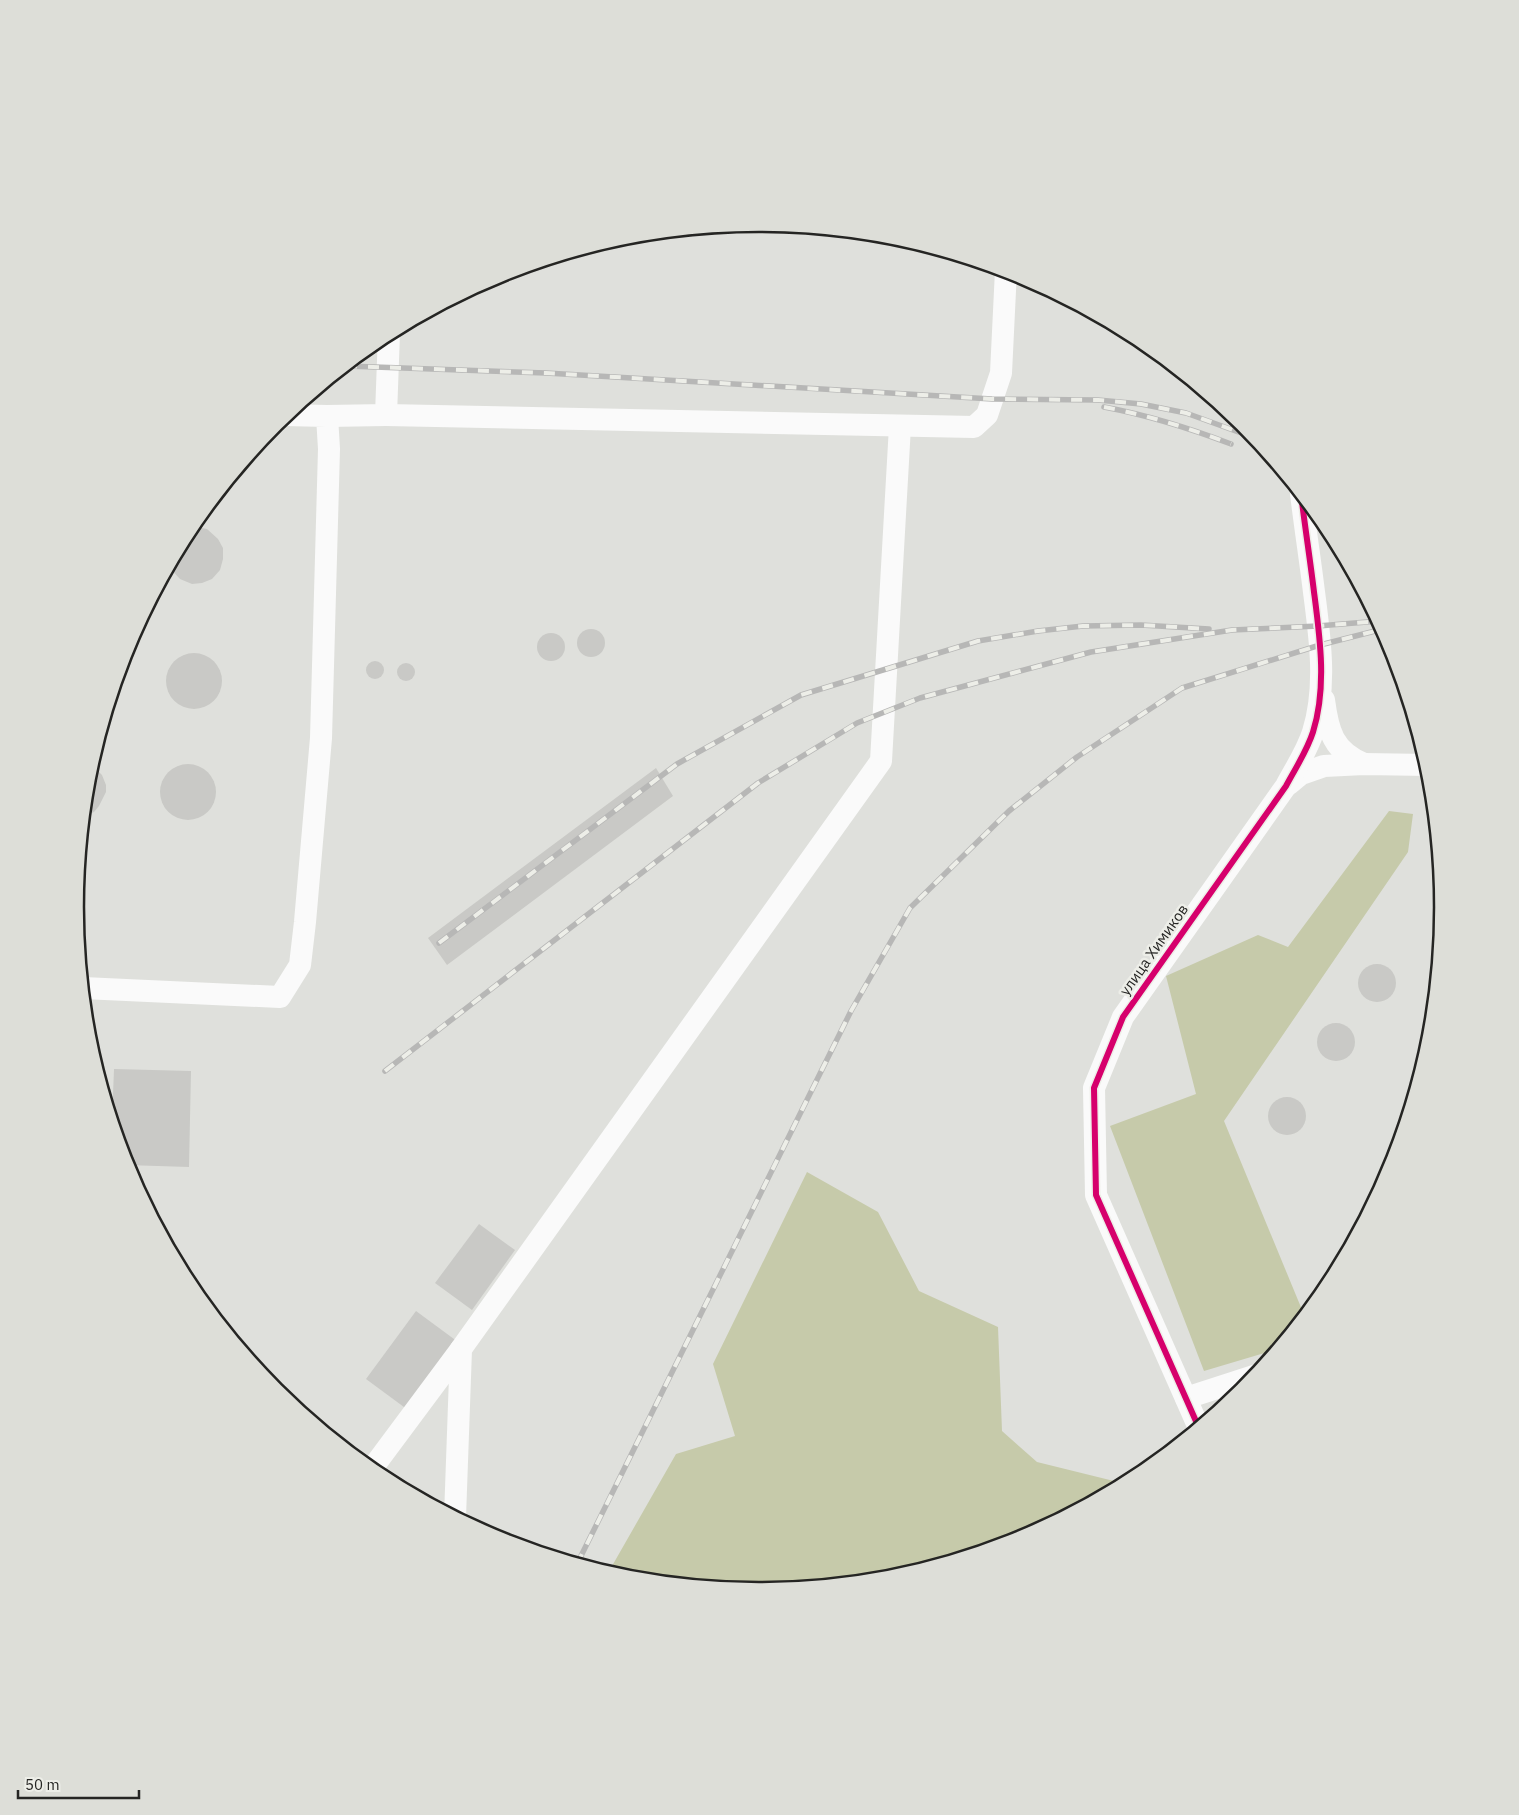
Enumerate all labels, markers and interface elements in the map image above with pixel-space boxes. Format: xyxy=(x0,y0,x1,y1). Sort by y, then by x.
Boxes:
street label: улица Химиков xyxy=(1115,900,1192,999)
scale bar xyxy=(18,1768,139,1800)
text: 50 m xyxy=(25,1775,60,1794)

